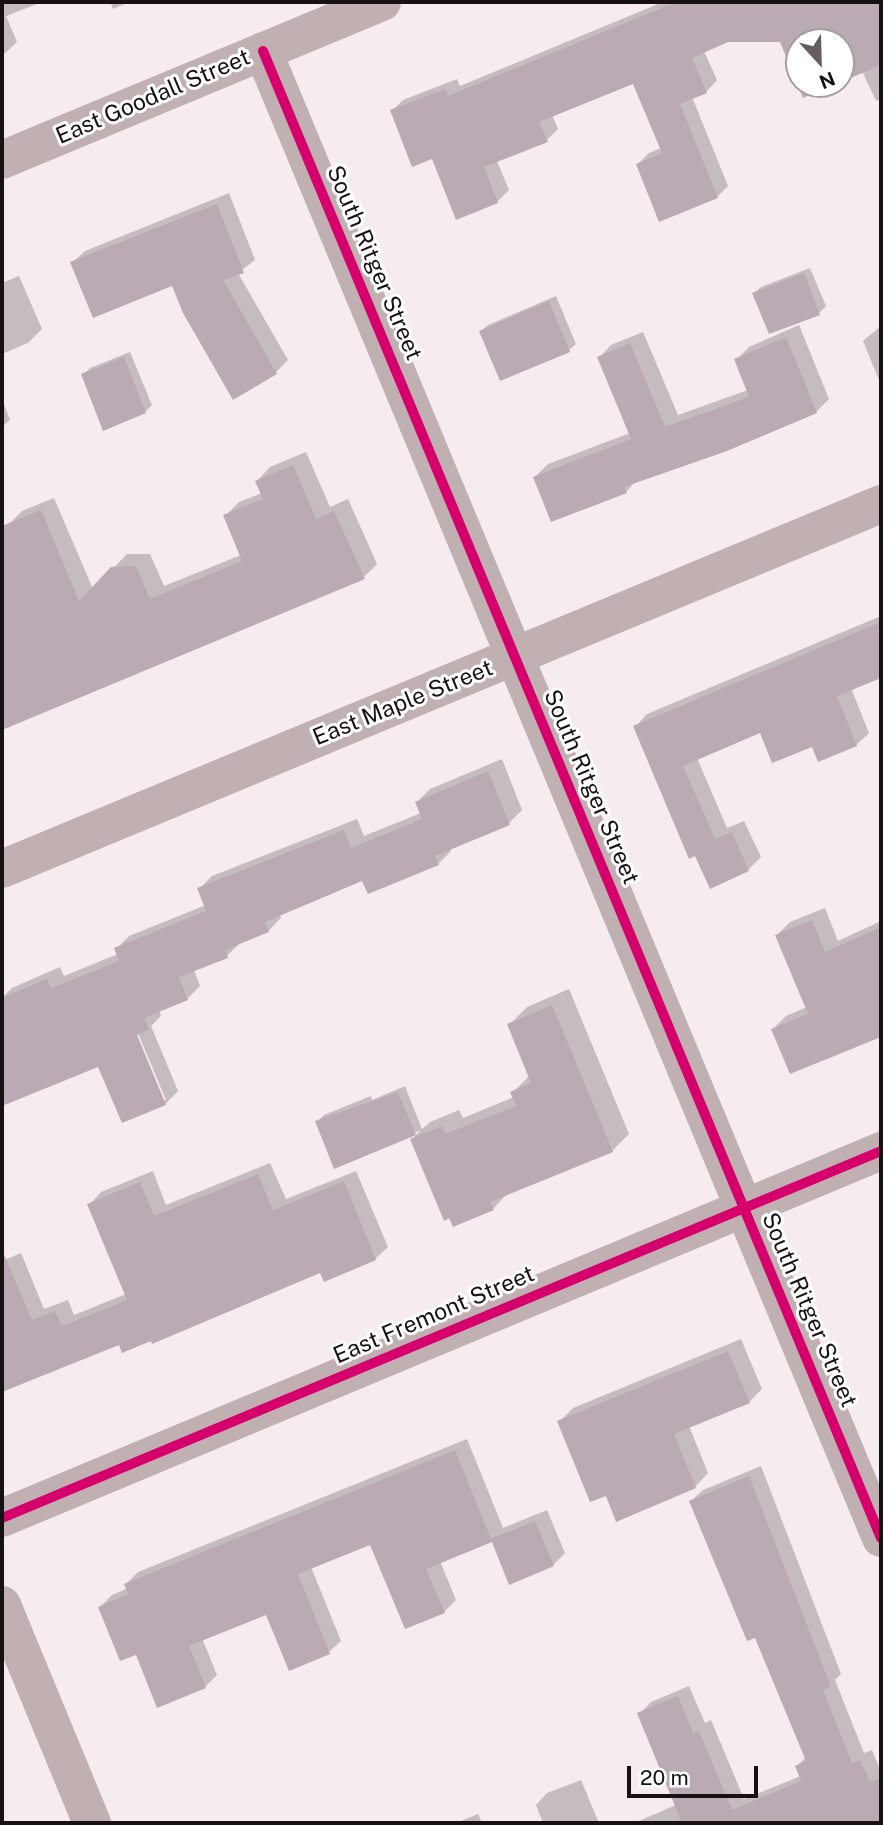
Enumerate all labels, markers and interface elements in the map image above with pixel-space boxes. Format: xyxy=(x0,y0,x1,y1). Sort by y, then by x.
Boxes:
north arrow xyxy=(785,28,855,98)
street label: East Goodall Street xyxy=(52,44,254,150)
text: N xyxy=(816,68,838,94)
street label: South Ritger Street xyxy=(321,162,427,364)
street label: East Maple Street xyxy=(309,654,497,752)
street label: South Ritger Street xyxy=(538,686,644,888)
street label: South Ritger Street xyxy=(756,1209,862,1411)
street label: East Fremont Street xyxy=(329,1260,539,1370)
scale bar xyxy=(631,1752,762,1796)
text: 20 m xyxy=(640,1765,689,1790)

